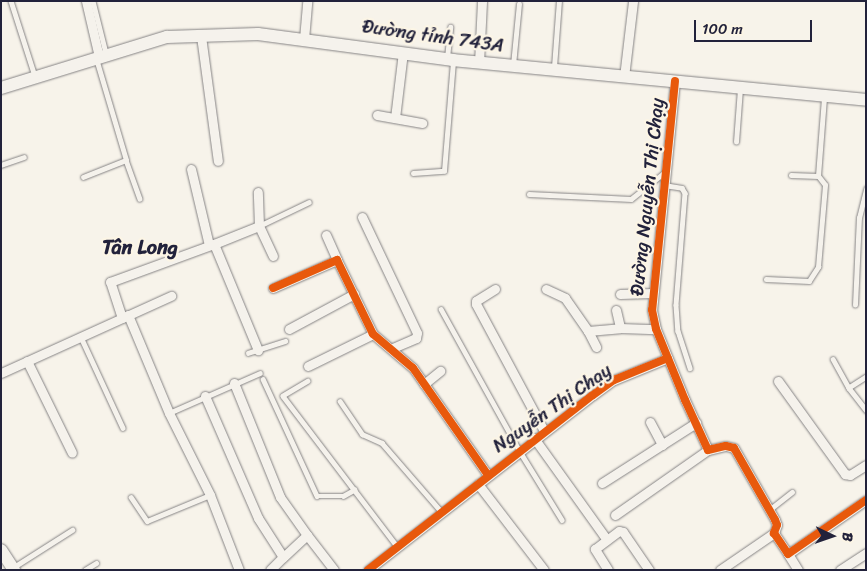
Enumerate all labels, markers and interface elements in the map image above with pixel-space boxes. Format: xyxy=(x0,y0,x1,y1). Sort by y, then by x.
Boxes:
scale bar xyxy=(697,10,814,42)
street label: Đường tỉnh 743A xyxy=(360,15,506,57)
text: 100 m xyxy=(702,16,743,42)
street label: Đường Nguyễn Thị Chạy xyxy=(625,97,669,297)
district label: Tân Long xyxy=(102,235,178,259)
street label: Nguyễn Thị Chạy xyxy=(488,359,616,457)
north arrow xyxy=(807,511,857,561)
text: B xyxy=(835,532,860,542)

